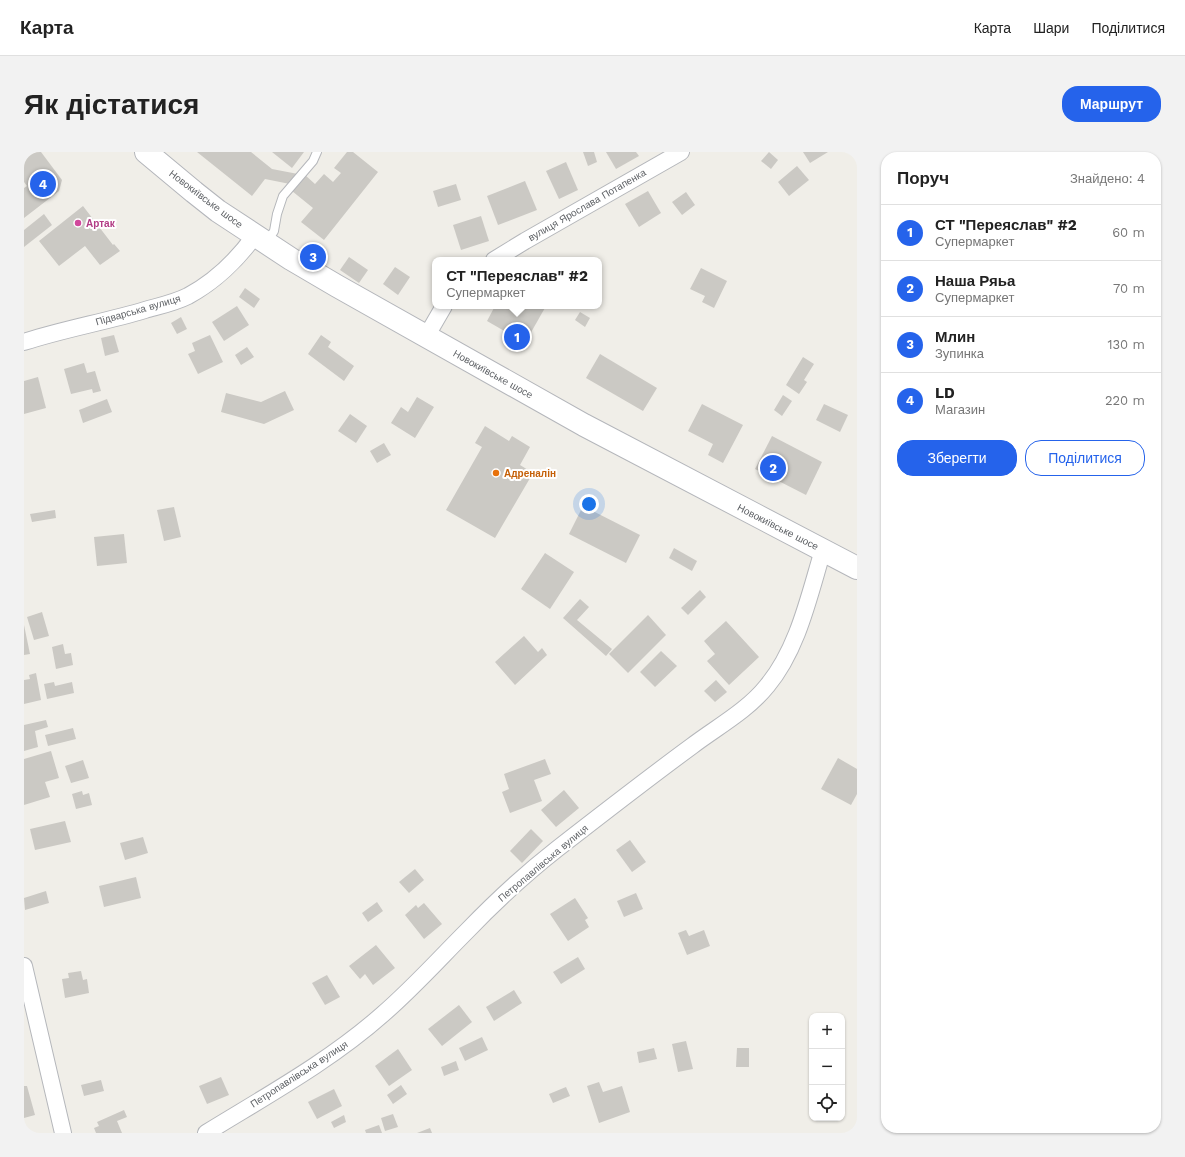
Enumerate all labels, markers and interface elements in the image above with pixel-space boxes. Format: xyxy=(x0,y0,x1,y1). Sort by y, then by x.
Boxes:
text: Карта xyxy=(20,16,74,39)
text: Карта xyxy=(974,20,1011,36)
text: Шари xyxy=(1033,20,1069,36)
text: Поділитися xyxy=(1091,20,1165,36)
button: Маршрут xyxy=(1062,86,1161,122)
text: Як дістатися xyxy=(24,88,199,121)
street label: вулиця Ярослава Потапенка xyxy=(526,167,648,243)
street label: Новокиївське шосе xyxy=(167,168,245,231)
text: Поруч xyxy=(897,168,949,188)
pin: 4 xyxy=(30,169,56,199)
text: Знайдено: 4 xyxy=(1070,171,1145,186)
text: СТ "Переяслав" #2 xyxy=(935,216,1077,234)
marker: Артак xyxy=(73,218,83,228)
place label: Артак xyxy=(86,218,116,229)
text: 1 xyxy=(907,225,913,240)
text: 60 m xyxy=(1112,225,1145,240)
text: Супермаркет xyxy=(935,234,1014,249)
pin: 3 xyxy=(300,242,326,272)
popup xyxy=(432,257,602,309)
text: СТ "Переяслав" #2 xyxy=(446,267,588,285)
text: Наша Ряьа xyxy=(935,272,1015,290)
text: 2 xyxy=(906,281,914,296)
text: 70 m xyxy=(1113,281,1145,296)
text: Супермаркет xyxy=(446,285,526,300)
text: Супермаркет xyxy=(935,290,1014,305)
street label: Підварська вулиця xyxy=(94,293,182,327)
pin: 1 xyxy=(504,322,530,352)
text: Млин xyxy=(935,328,975,346)
text: 3 xyxy=(906,337,914,352)
text: 130 m xyxy=(1107,337,1145,352)
text: Зупинка xyxy=(935,346,984,361)
street label: Новокиївське шосе xyxy=(451,348,535,401)
text: LD xyxy=(935,384,955,402)
text: 4 xyxy=(906,393,914,408)
text: 220 m xyxy=(1105,393,1145,408)
text: Магазин xyxy=(935,402,985,417)
button: Зберегти xyxy=(897,440,1017,476)
button: Поділитися xyxy=(1025,440,1145,476)
pin: 2 xyxy=(760,453,786,483)
marker: Адреналін xyxy=(491,468,501,478)
place label: Адреналін xyxy=(504,468,556,479)
your location xyxy=(579,494,599,514)
street label: Новокиївське шосе xyxy=(736,502,821,552)
street label: Петропавлівська вулиця xyxy=(496,822,590,904)
map controls xyxy=(809,1013,845,1121)
button: + xyxy=(809,1013,845,1049)
street label: Петропавлівська вулиця xyxy=(248,1038,350,1110)
button: − xyxy=(809,1049,845,1085)
button: locate xyxy=(809,1085,845,1121)

